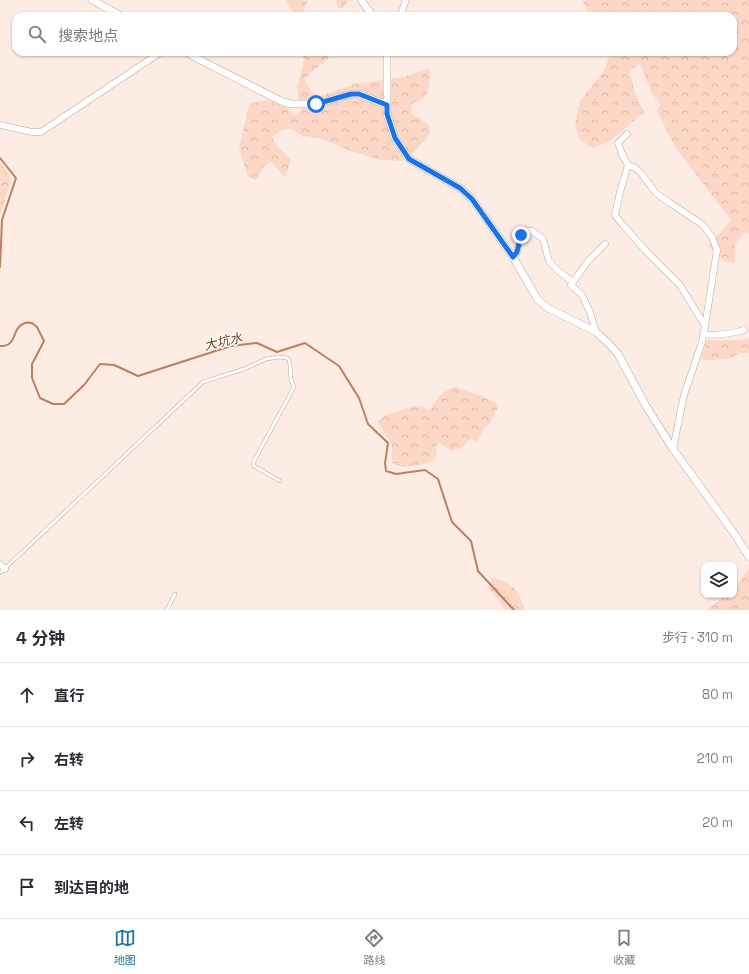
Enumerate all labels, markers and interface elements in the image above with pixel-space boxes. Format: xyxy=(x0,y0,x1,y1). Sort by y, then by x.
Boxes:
search box xyxy=(12,12,737,56)
icon: search xyxy=(26,23,48,45)
text: 搜索地点 xyxy=(58,26,118,45)
route start xyxy=(307,95,325,113)
route end xyxy=(512,226,530,244)
water label: 大坑水 xyxy=(202,329,245,354)
map controls xyxy=(701,562,737,598)
button: layers xyxy=(701,562,737,598)
text: 4 分钟 xyxy=(16,627,65,649)
text: 步行 · 310 m xyxy=(662,629,733,646)
icon: ahead xyxy=(16,684,38,706)
text: 直行 xyxy=(54,686,84,705)
text: 80 m xyxy=(702,686,733,703)
icon: right xyxy=(16,748,38,770)
text: 右转 xyxy=(54,750,84,769)
text: 210 m xyxy=(697,750,733,767)
icon: left xyxy=(16,812,38,834)
text: 左转 xyxy=(54,814,84,833)
text: 20 m xyxy=(702,814,733,831)
icon: arrive xyxy=(16,876,38,898)
text: 到达目的地 xyxy=(54,878,129,897)
tab: 地图 xyxy=(114,927,136,967)
tab: 路线 xyxy=(363,927,385,967)
tab: 收藏 xyxy=(613,927,635,967)

